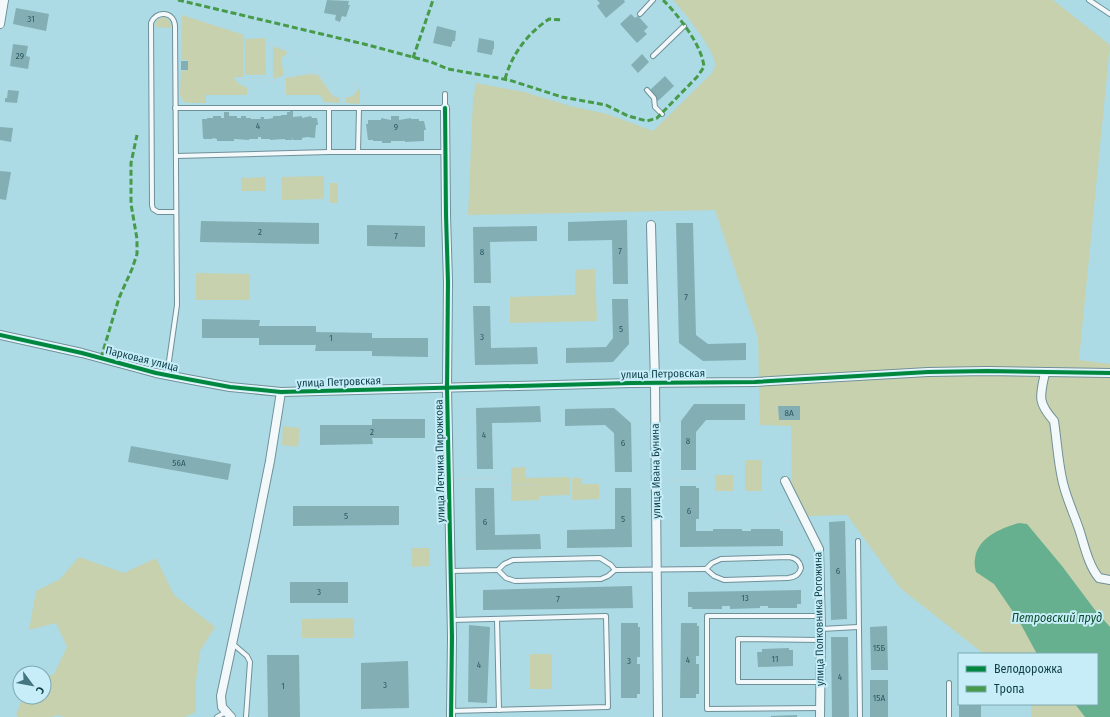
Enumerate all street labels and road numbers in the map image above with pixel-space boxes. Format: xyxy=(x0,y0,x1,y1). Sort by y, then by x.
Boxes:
street label: Парковая улица xyxy=(104,344,180,374)
street label: улица Петровская xyxy=(621,367,705,381)
street label: улица Петровская xyxy=(297,374,381,390)
street label: улица Летчика Пирожкова xyxy=(432,399,448,523)
street label: улица Ивана Бунина xyxy=(649,423,663,519)
street label: улица Полковника Рогожина xyxy=(811,552,827,686)

